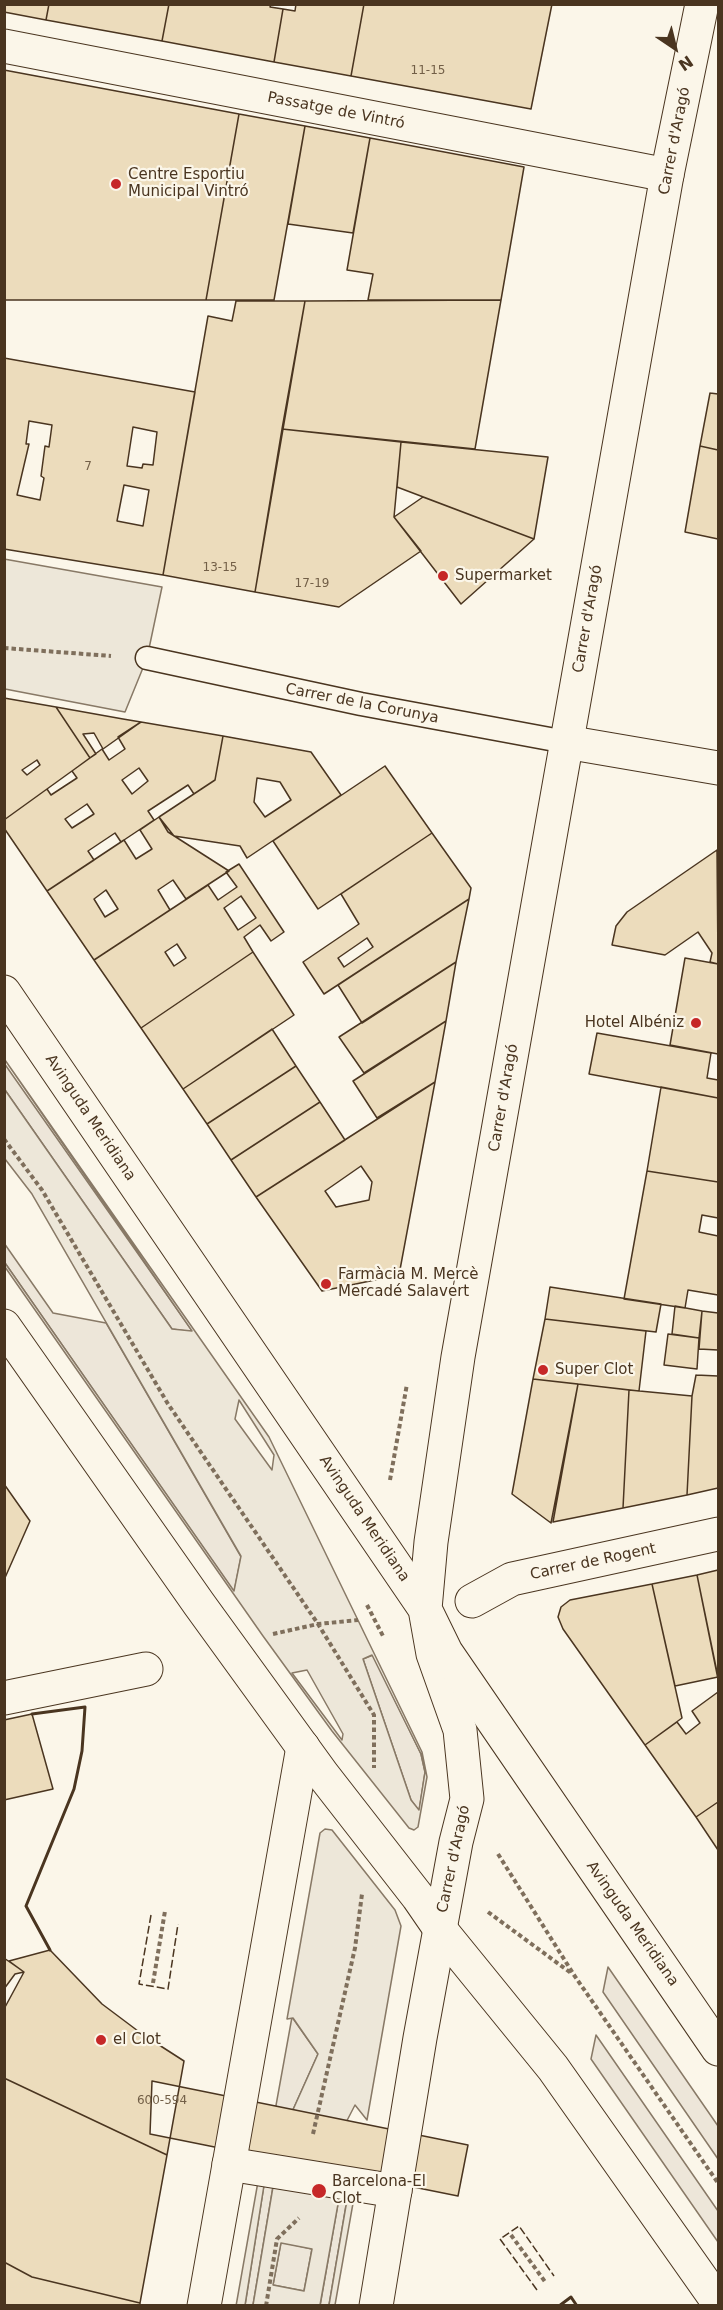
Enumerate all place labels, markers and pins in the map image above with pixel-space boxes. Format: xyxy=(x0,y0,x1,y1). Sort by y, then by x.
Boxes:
place label: Centre Esportiu Municipal Vintró xyxy=(128,166,249,201)
marker: Centre Esportiu Municipal Vintró xyxy=(109,177,123,191)
place label: Supermarket xyxy=(455,567,552,585)
marker: Supermarket xyxy=(436,569,450,583)
place label: Hotel Albéniz xyxy=(585,1014,684,1032)
marker: Hotel Albéniz xyxy=(689,1016,703,1030)
place label: Farmàcia M. Mercè Mercadé Salavert xyxy=(338,1266,478,1301)
marker: Farmàcia M. Mercè Mercadé Salavert xyxy=(319,1277,333,1291)
place label: Super Clot xyxy=(555,1361,633,1379)
marker: Super Clot xyxy=(536,1363,550,1377)
place label: el Clot xyxy=(113,2031,161,2049)
marker: el Clot xyxy=(94,2033,108,2047)
place label: Barcelona-El Clot xyxy=(332,2173,426,2208)
marker: Barcelona-El Clot xyxy=(310,2182,328,2200)

